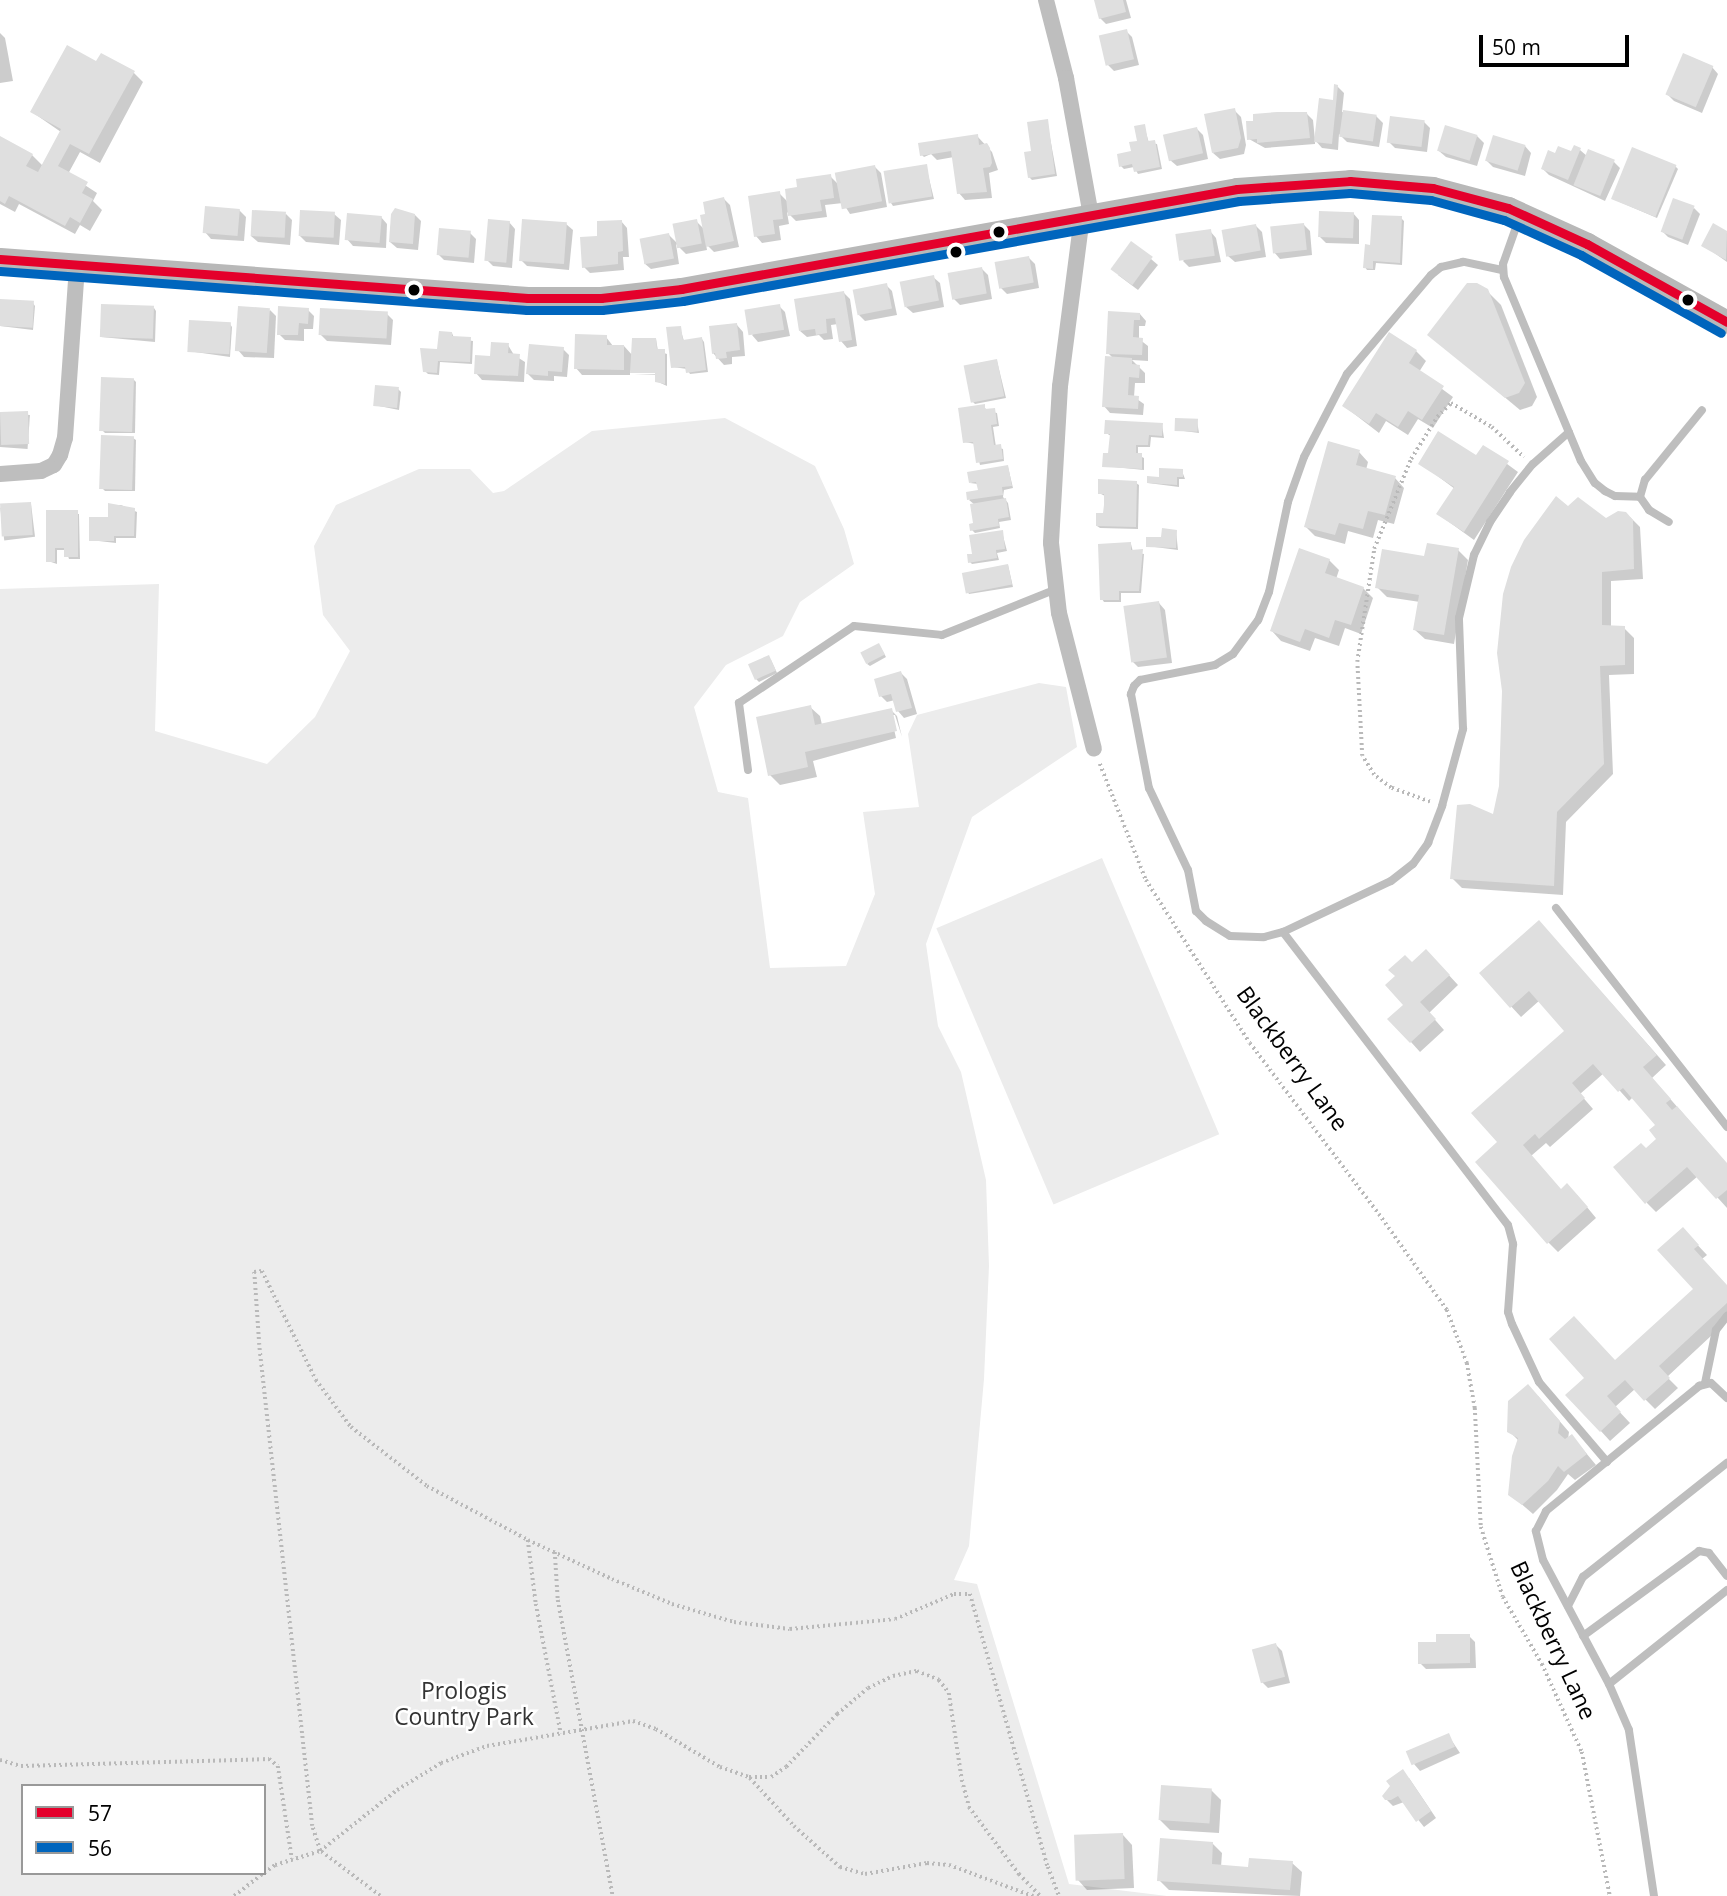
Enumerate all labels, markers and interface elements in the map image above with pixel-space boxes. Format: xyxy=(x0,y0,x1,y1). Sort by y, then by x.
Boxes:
scale bar xyxy=(1482,21,1632,65)
text: 50 m xyxy=(1492,33,1541,61)
unlabelled marker xyxy=(992,225,1006,239)
unlabelled marker xyxy=(949,245,963,259)
unlabelled marker xyxy=(407,283,421,297)
unlabelled marker xyxy=(1681,293,1695,307)
street label: Blackberry Lane xyxy=(1231,980,1355,1136)
street label: Blackberry Lane xyxy=(1505,1556,1603,1724)
park label: Prologis Country Park xyxy=(394,1676,534,1730)
legend xyxy=(21,1784,266,1875)
text: 57 xyxy=(88,1799,112,1827)
text: 56 xyxy=(88,1834,112,1862)

